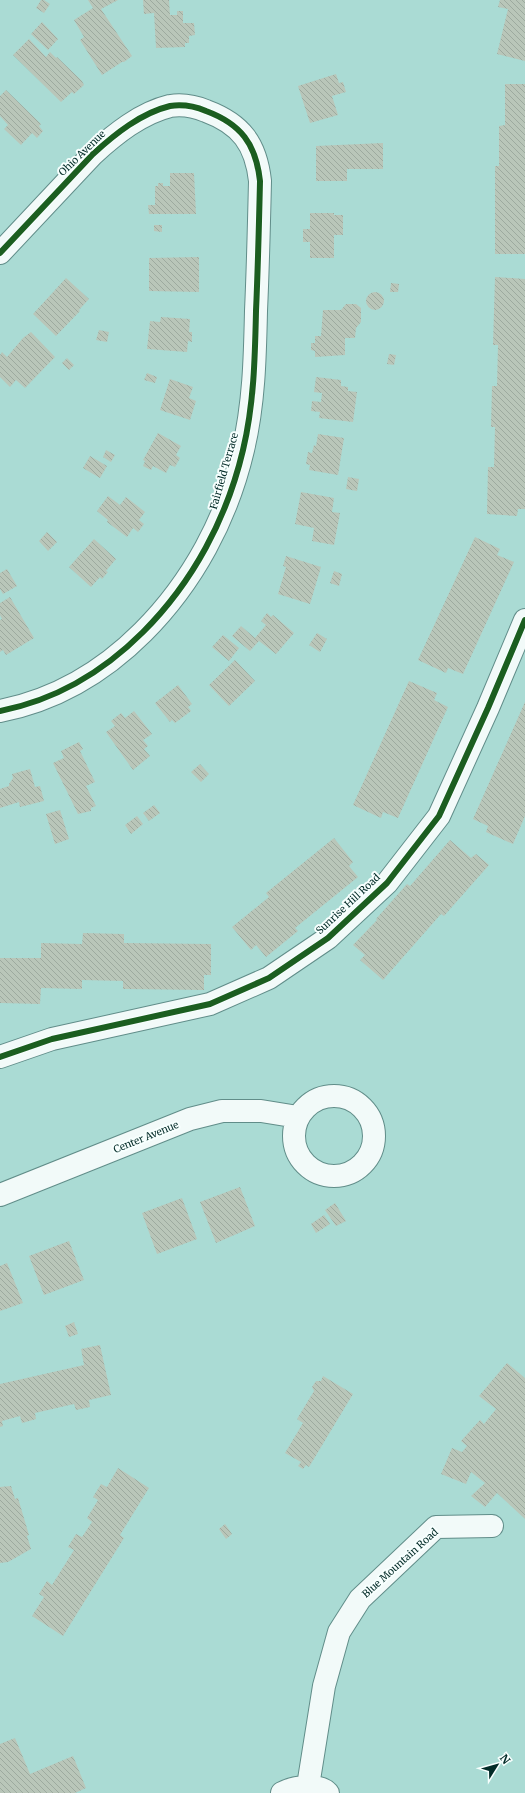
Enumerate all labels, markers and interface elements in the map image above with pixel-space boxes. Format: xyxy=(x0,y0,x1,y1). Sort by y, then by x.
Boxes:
street label: Ohio Avenue xyxy=(56,127,108,179)
street label: Fairfield Terrace xyxy=(207,431,241,511)
street label: Sunrise Hill Road xyxy=(313,871,383,937)
street label: Center Avenue xyxy=(112,1118,180,1156)
street label: Blue Mountain Road xyxy=(359,1525,441,1601)
north arrow xyxy=(477,1745,517,1785)
text: N xyxy=(497,1751,513,1767)

